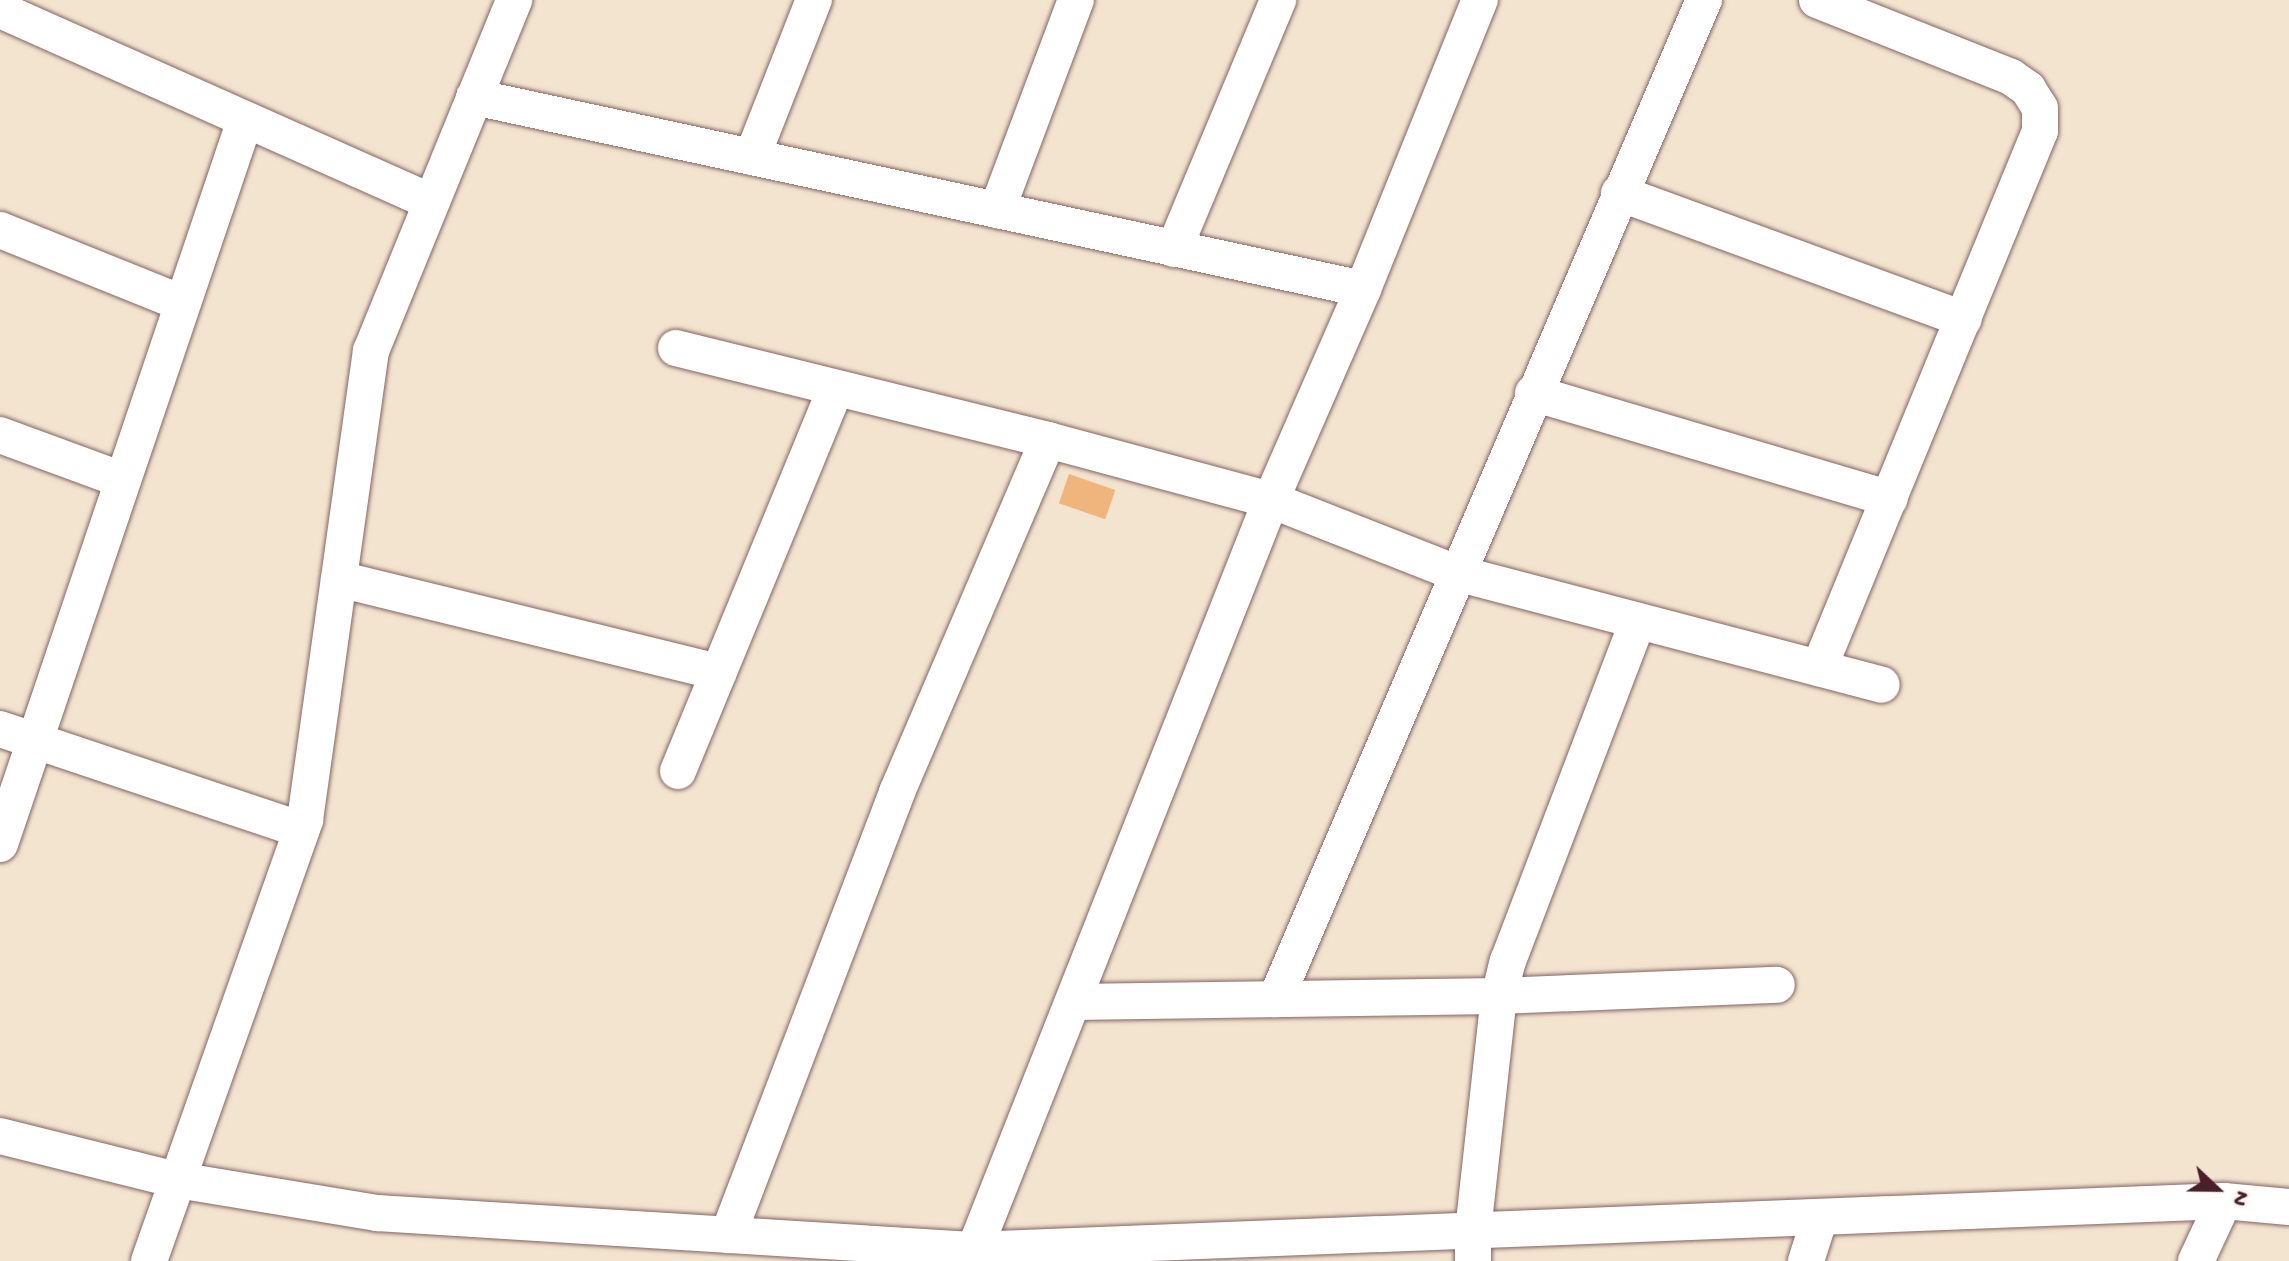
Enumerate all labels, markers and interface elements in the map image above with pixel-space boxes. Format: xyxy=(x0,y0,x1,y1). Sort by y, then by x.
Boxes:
north arrow xyxy=(2177,1149,2257,1229)
text: N xyxy=(2225,1186,2254,1210)

